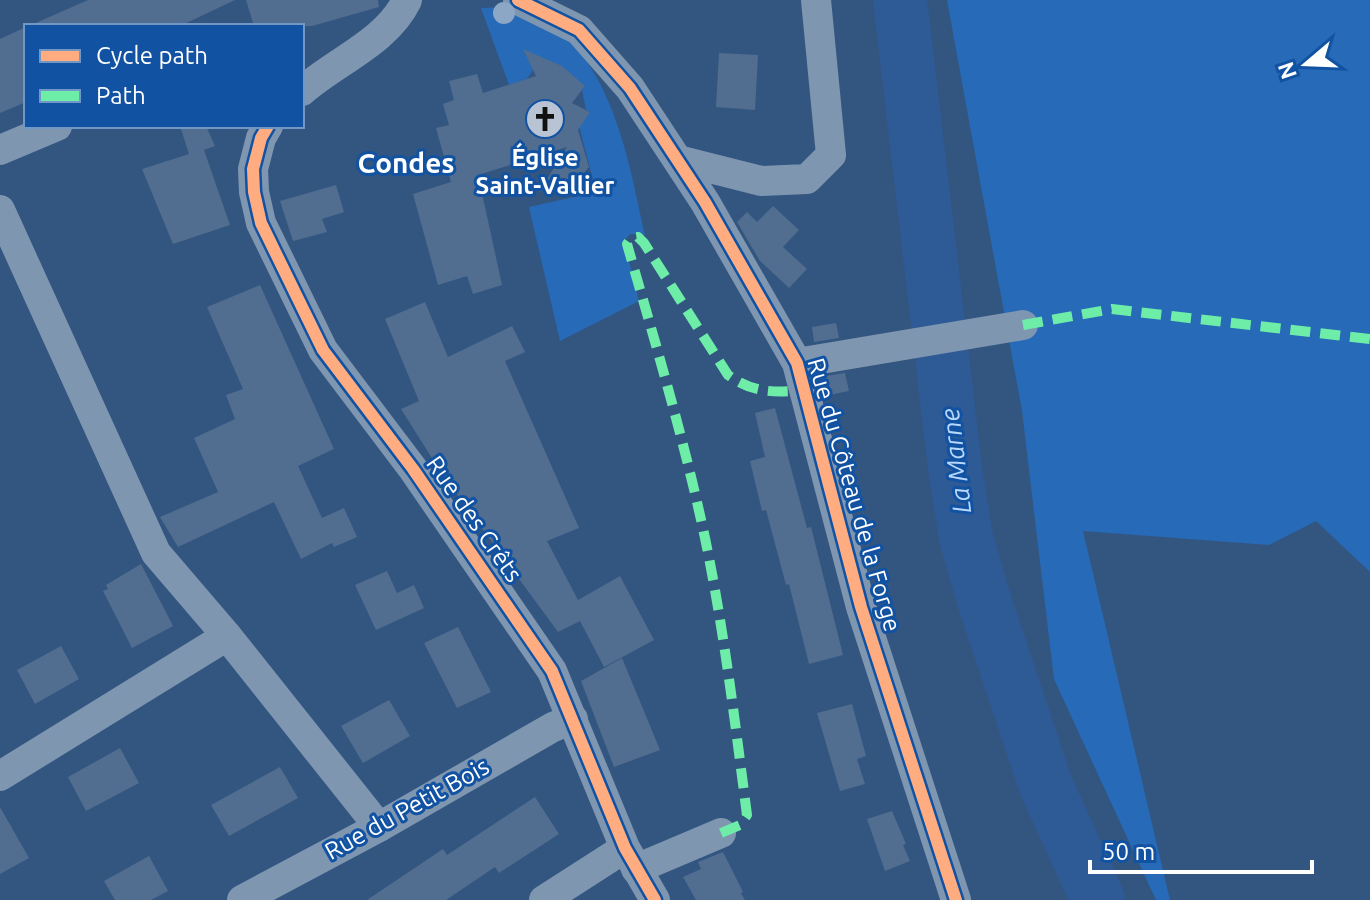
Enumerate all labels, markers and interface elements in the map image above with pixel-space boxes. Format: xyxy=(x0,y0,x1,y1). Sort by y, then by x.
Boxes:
legend xyxy=(24,24,304,128)
north arrow xyxy=(1266,24,1346,104)
text: Cycle path xyxy=(96,42,208,69)
text: N xyxy=(1272,59,1301,83)
text: Path xyxy=(96,82,146,109)
church icon: Église Saint-Vallier xyxy=(524,98,566,140)
place label: Église Saint-Vallier xyxy=(476,142,615,199)
district label: Condes xyxy=(358,147,455,178)
street label: Rue du Côteau de la Forge xyxy=(802,355,906,635)
water label: La Marne xyxy=(935,407,976,515)
street label: Rue des Crêts xyxy=(421,451,528,587)
street label: Rue du Petit Bois xyxy=(320,752,494,865)
scale bar xyxy=(1090,824,1312,874)
text: 50 m xyxy=(1102,838,1155,865)

